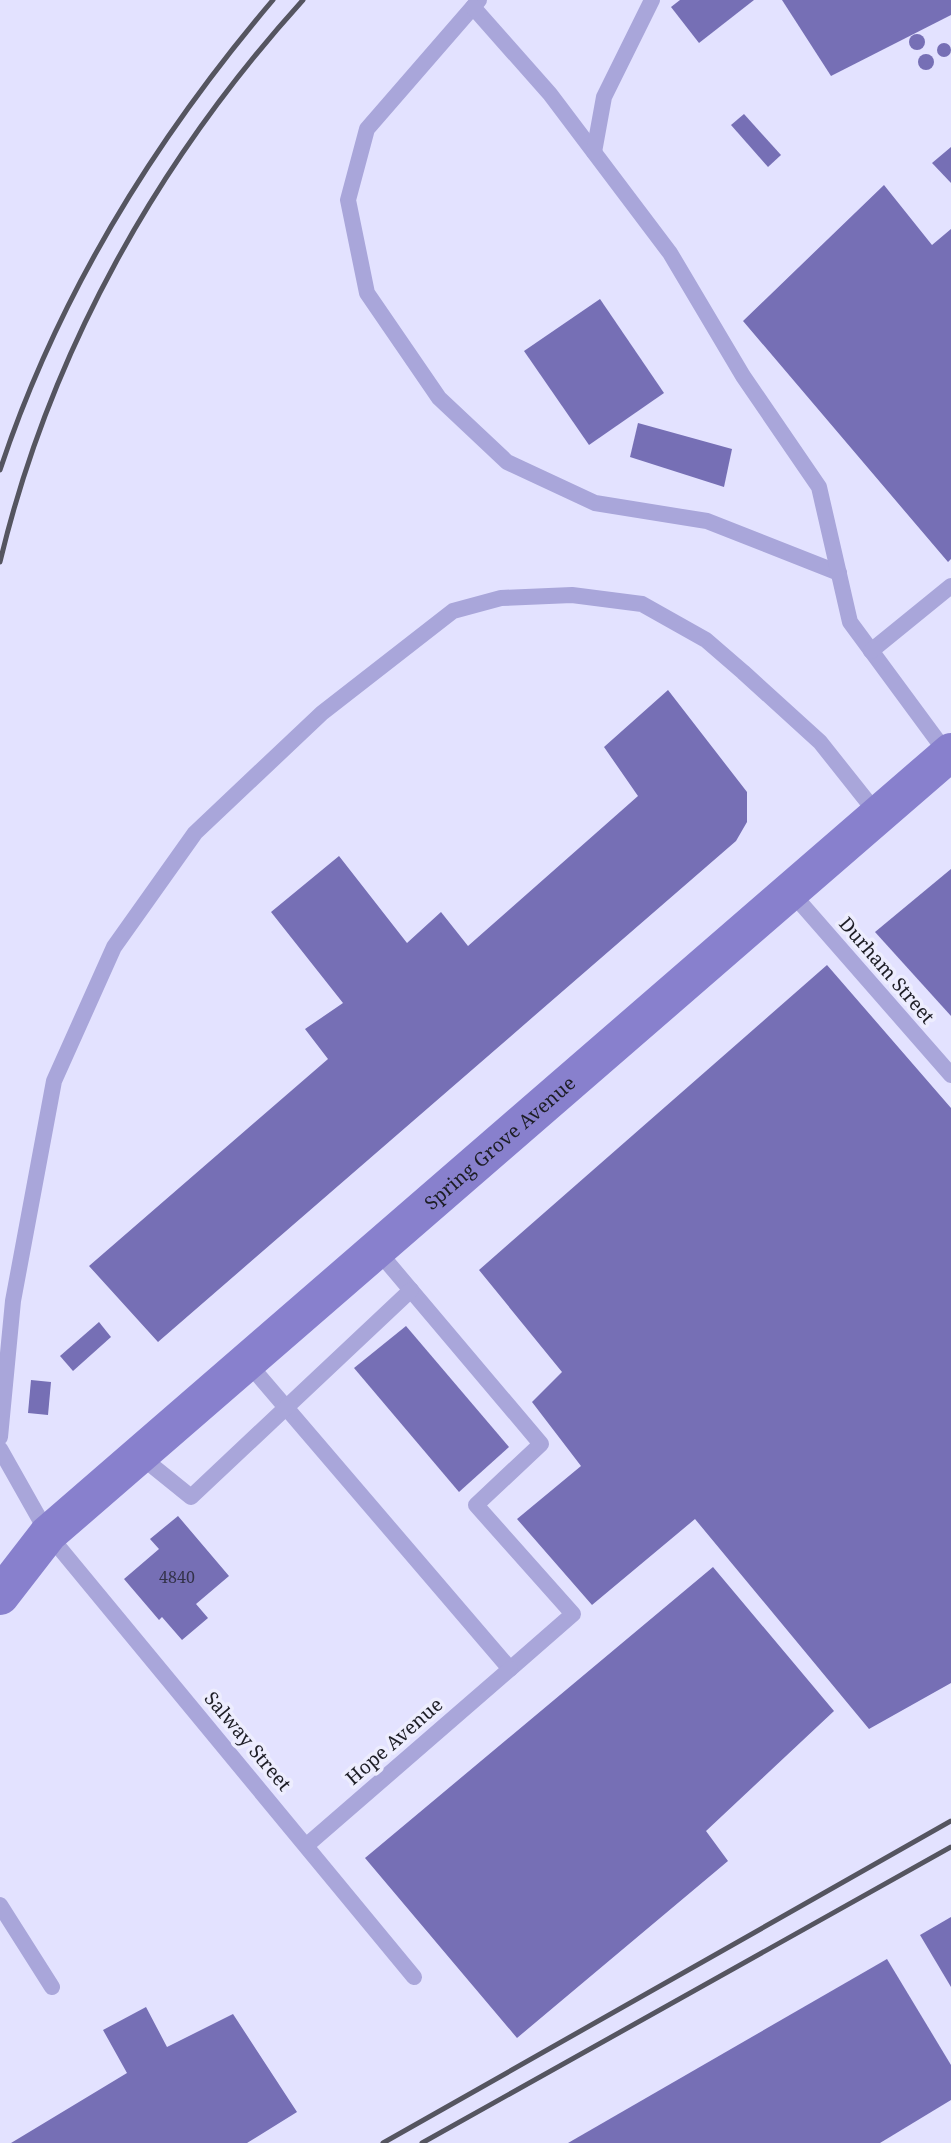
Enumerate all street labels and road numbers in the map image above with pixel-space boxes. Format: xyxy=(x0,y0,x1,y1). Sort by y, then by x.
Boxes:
street label: Durham Street xyxy=(833,911,941,1029)
street label: Spring Grove Avenue xyxy=(419,1070,581,1216)
street label: Salway Street xyxy=(199,1686,297,1796)
street label: Hope Avenue xyxy=(340,1692,448,1790)

